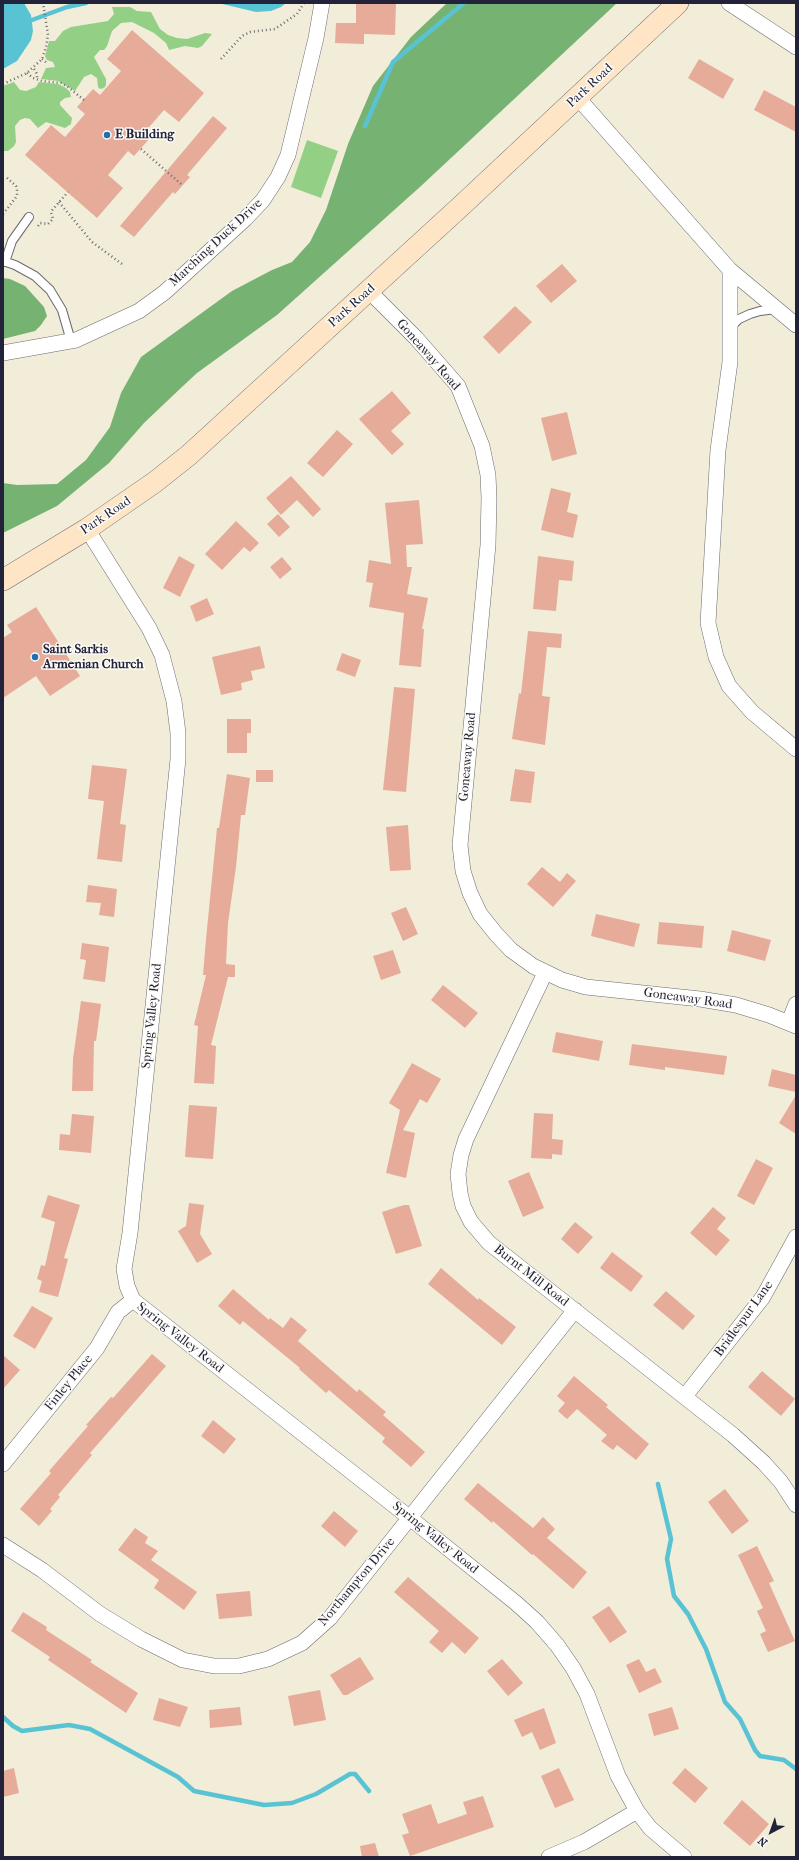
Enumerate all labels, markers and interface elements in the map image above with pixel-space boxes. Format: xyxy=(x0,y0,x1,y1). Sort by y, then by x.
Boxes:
street label: Park Road xyxy=(564,61,616,111)
place label: E Building xyxy=(115,127,174,143)
marker: E Building xyxy=(102,130,112,140)
street label: Marching Duck Drive xyxy=(166,196,266,290)
street label: Park Road xyxy=(325,281,379,331)
street label: Goneaway Road xyxy=(393,316,463,394)
street label: Park Road xyxy=(78,493,134,539)
place label: Saint Sarkis Armenian Church xyxy=(43,642,144,673)
marker: Saint Sarkis Armenian Church xyxy=(30,652,40,662)
street label: Goneaway Road xyxy=(456,712,480,802)
street label: Spring Valley Road xyxy=(139,962,165,1070)
street label: Goneaway Road xyxy=(643,985,733,1013)
street label: Burnt Mill Road xyxy=(490,1242,572,1310)
street label: Bridlespur Lane xyxy=(711,1278,777,1360)
street label: Spring Valley Road xyxy=(133,1299,227,1377)
street label: Finley Place xyxy=(42,1352,96,1414)
street label: Spring Valley Road xyxy=(389,1499,481,1577)
street label: Northampton Drive xyxy=(315,1535,399,1629)
north arrow xyxy=(751,1812,791,1852)
text: N xyxy=(755,1834,770,1849)

